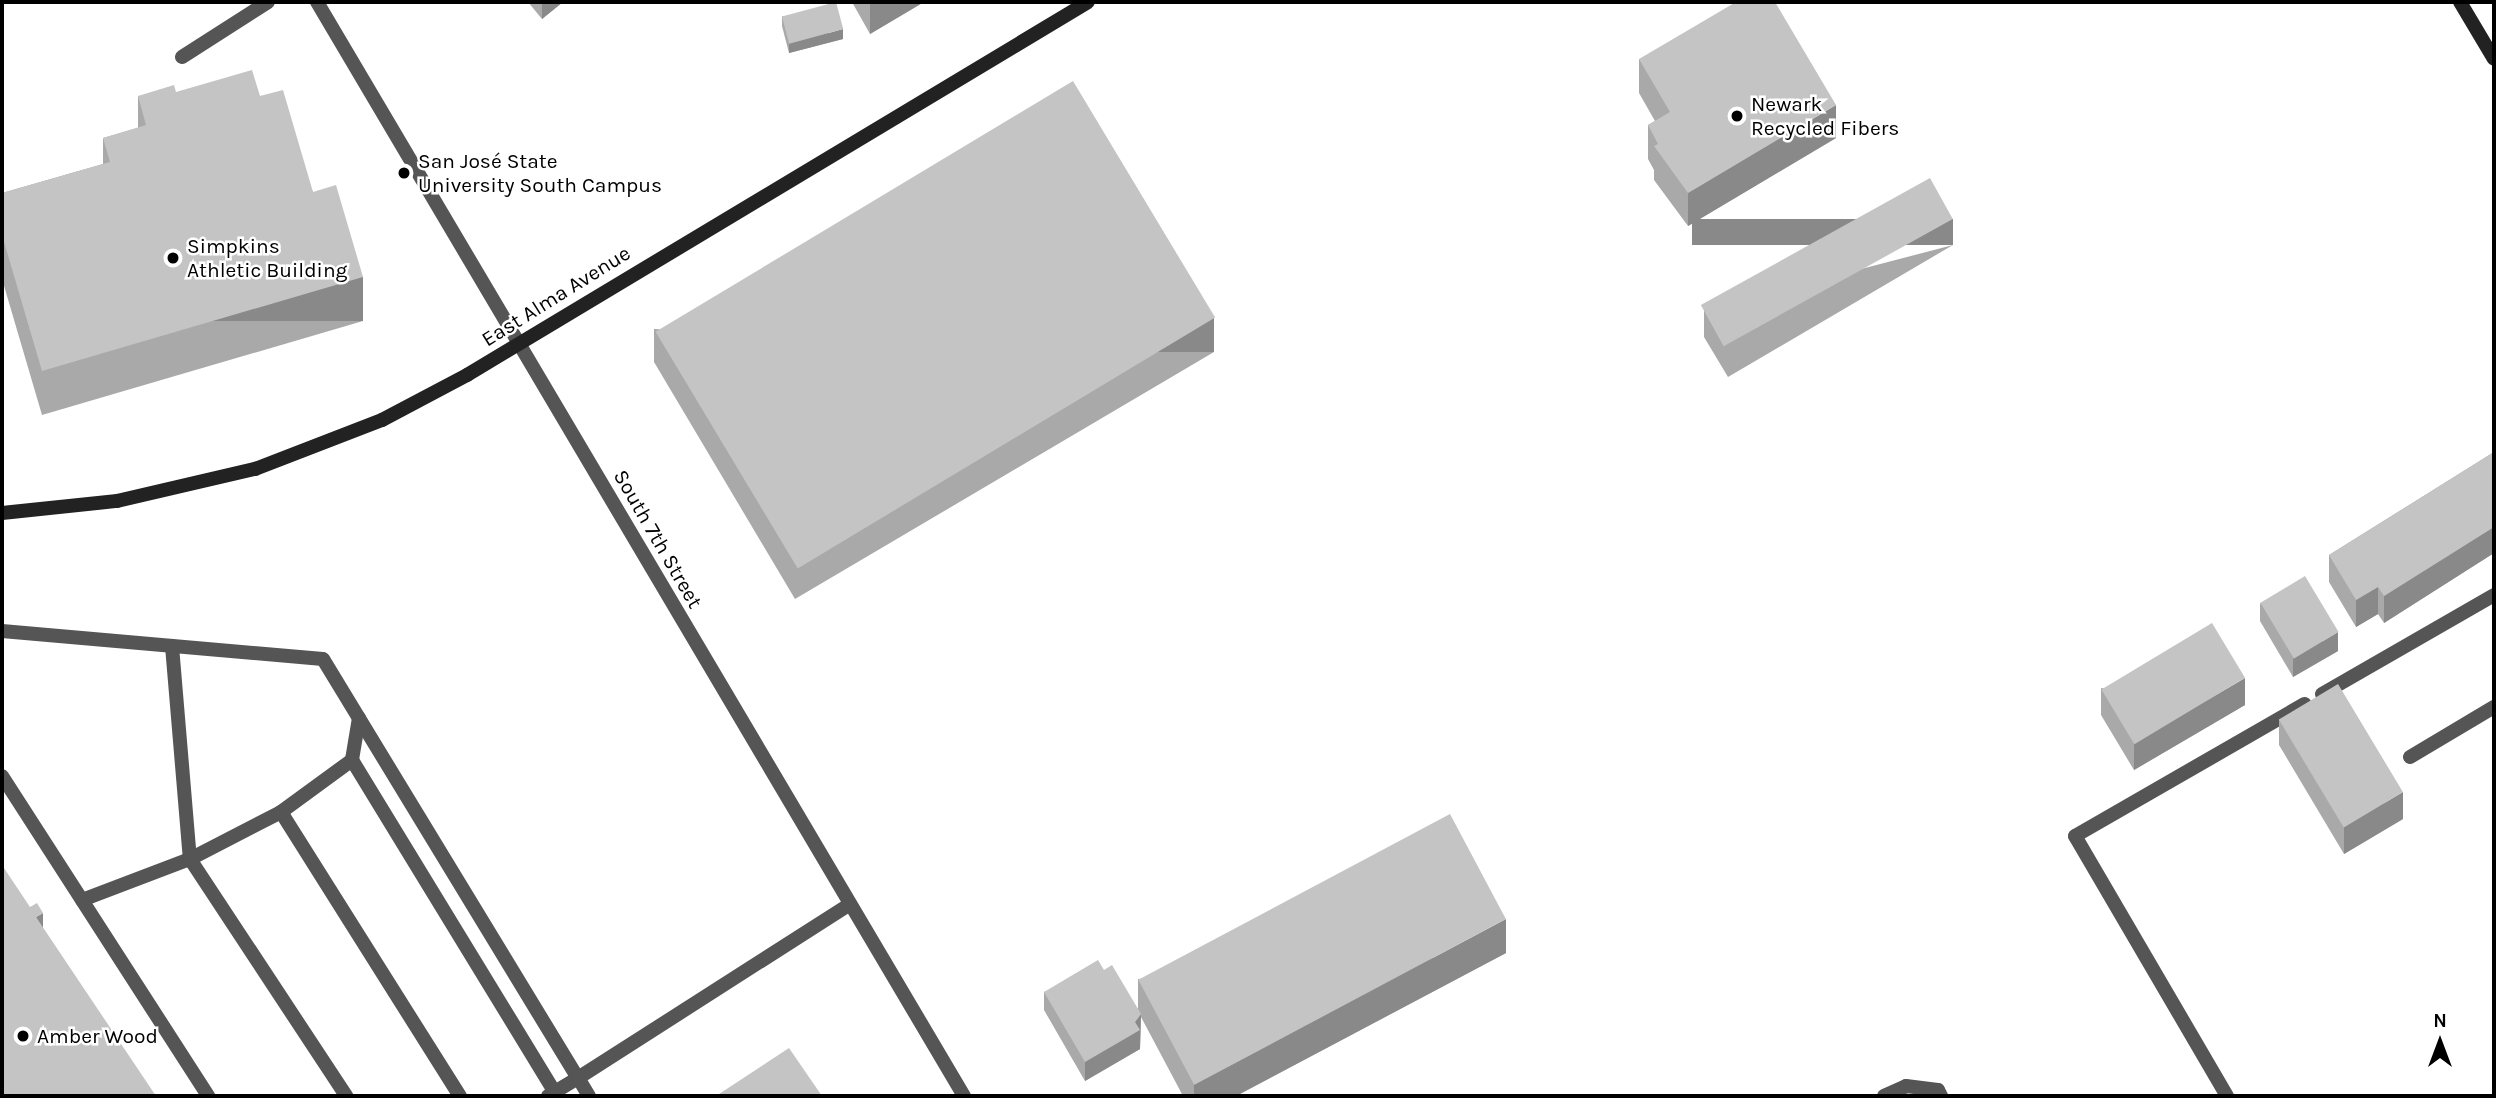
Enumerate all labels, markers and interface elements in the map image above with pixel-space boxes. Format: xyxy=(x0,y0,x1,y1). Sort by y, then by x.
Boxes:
place label: Newark Recycled Fibers xyxy=(1751,91,1899,141)
marker: Newark Recycled Fibers xyxy=(1729,108,1745,124)
place label: San José State University South Campus xyxy=(418,148,662,198)
marker: San José State University South Campus xyxy=(396,165,412,181)
place label: Simpkins Athletic Building xyxy=(187,233,347,283)
street label: East Alma Avenue xyxy=(477,240,635,352)
marker: Simpkins Athletic Building xyxy=(165,250,181,266)
street label: South 7th Street xyxy=(608,465,708,613)
north arrow xyxy=(2405,1007,2475,1077)
text: N xyxy=(2433,1010,2447,1032)
place label: Amber Wood xyxy=(37,1023,158,1049)
marker: Amber Wood xyxy=(15,1028,31,1044)

